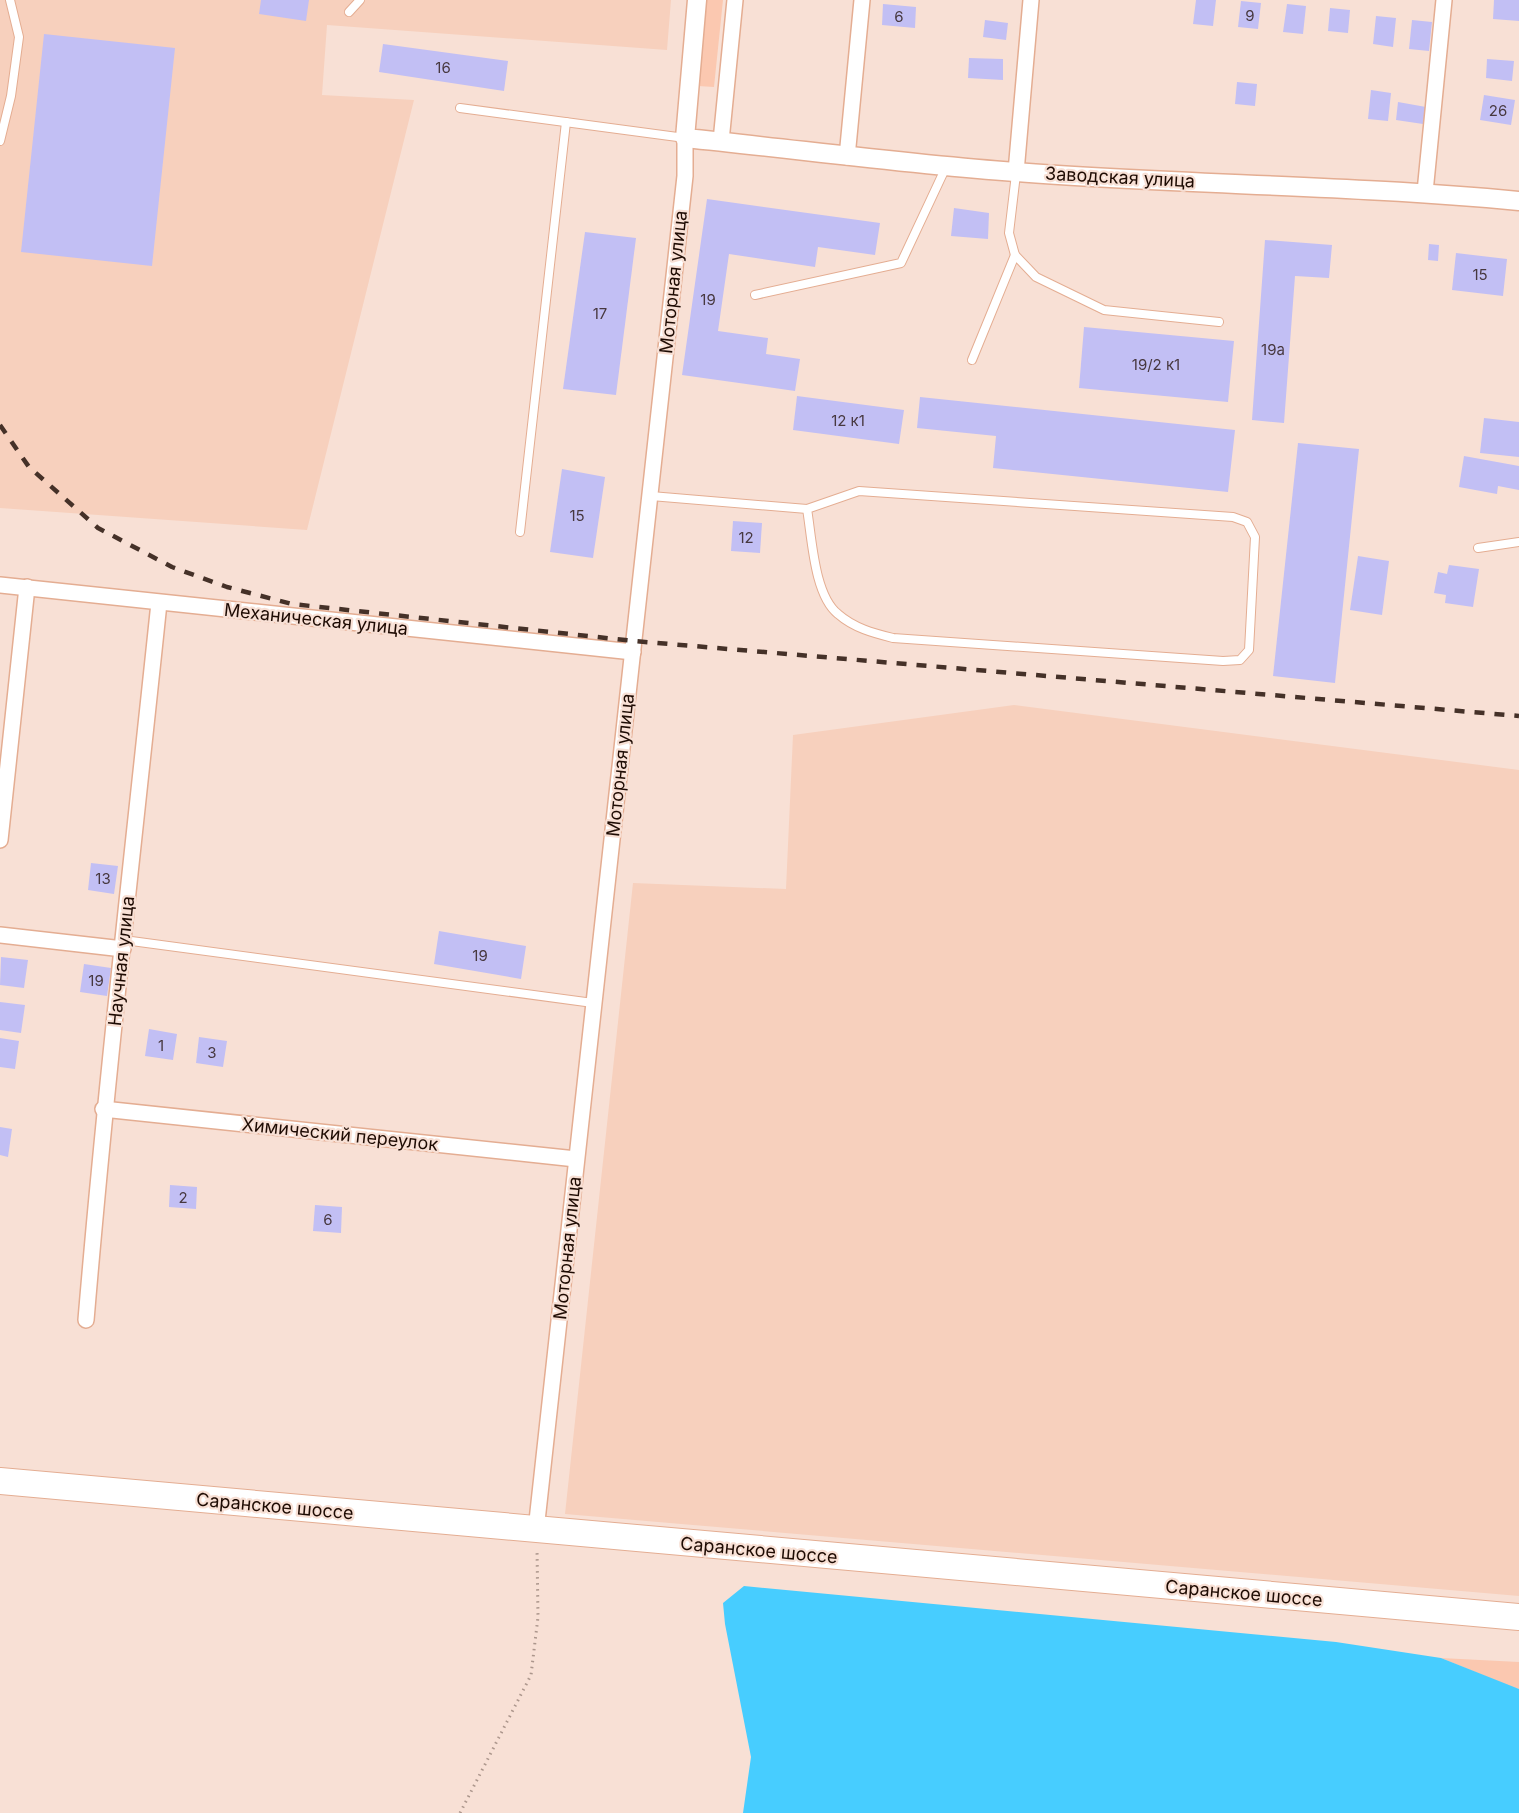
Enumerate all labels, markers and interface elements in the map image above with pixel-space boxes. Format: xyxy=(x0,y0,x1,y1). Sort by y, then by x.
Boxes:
house number: 9 xyxy=(1245,6,1255,25)
house number: 6 xyxy=(894,7,904,26)
house number: 16 xyxy=(435,58,451,77)
house number: 26 xyxy=(1489,101,1507,120)
street label: Заводская улица xyxy=(1045,163,1195,191)
street label: Моторная улица xyxy=(655,209,691,355)
house number: 15 xyxy=(1472,265,1488,284)
house number: 19 xyxy=(700,290,716,309)
house number: 17 xyxy=(593,304,607,323)
house number: 19а xyxy=(1261,340,1285,359)
house number: 19/2 к1 xyxy=(1132,355,1180,374)
house number: 12 к1 xyxy=(831,411,865,430)
house number: 15 xyxy=(569,506,585,525)
house number: 12 xyxy=(738,528,754,547)
street label: Механическая улица xyxy=(223,599,409,639)
street label: Моторная улица xyxy=(602,692,638,838)
house number: 13 xyxy=(95,869,111,888)
street label: Научная улица xyxy=(104,895,138,1027)
house number: 19 xyxy=(472,946,488,965)
house number: 19 xyxy=(88,971,104,990)
house number: 1 xyxy=(158,1036,164,1055)
house number: 3 xyxy=(207,1043,217,1062)
street label: Химический переулок xyxy=(241,1113,439,1155)
street label: Моторная улица xyxy=(549,1175,585,1321)
house number: 2 xyxy=(178,1188,188,1207)
house number: 6 xyxy=(323,1210,333,1229)
street label: Саранское шоссе xyxy=(195,1489,355,1523)
street label: Саранское шоссе xyxy=(679,1533,839,1567)
street label: Саранское шоссе xyxy=(1164,1576,1324,1610)

